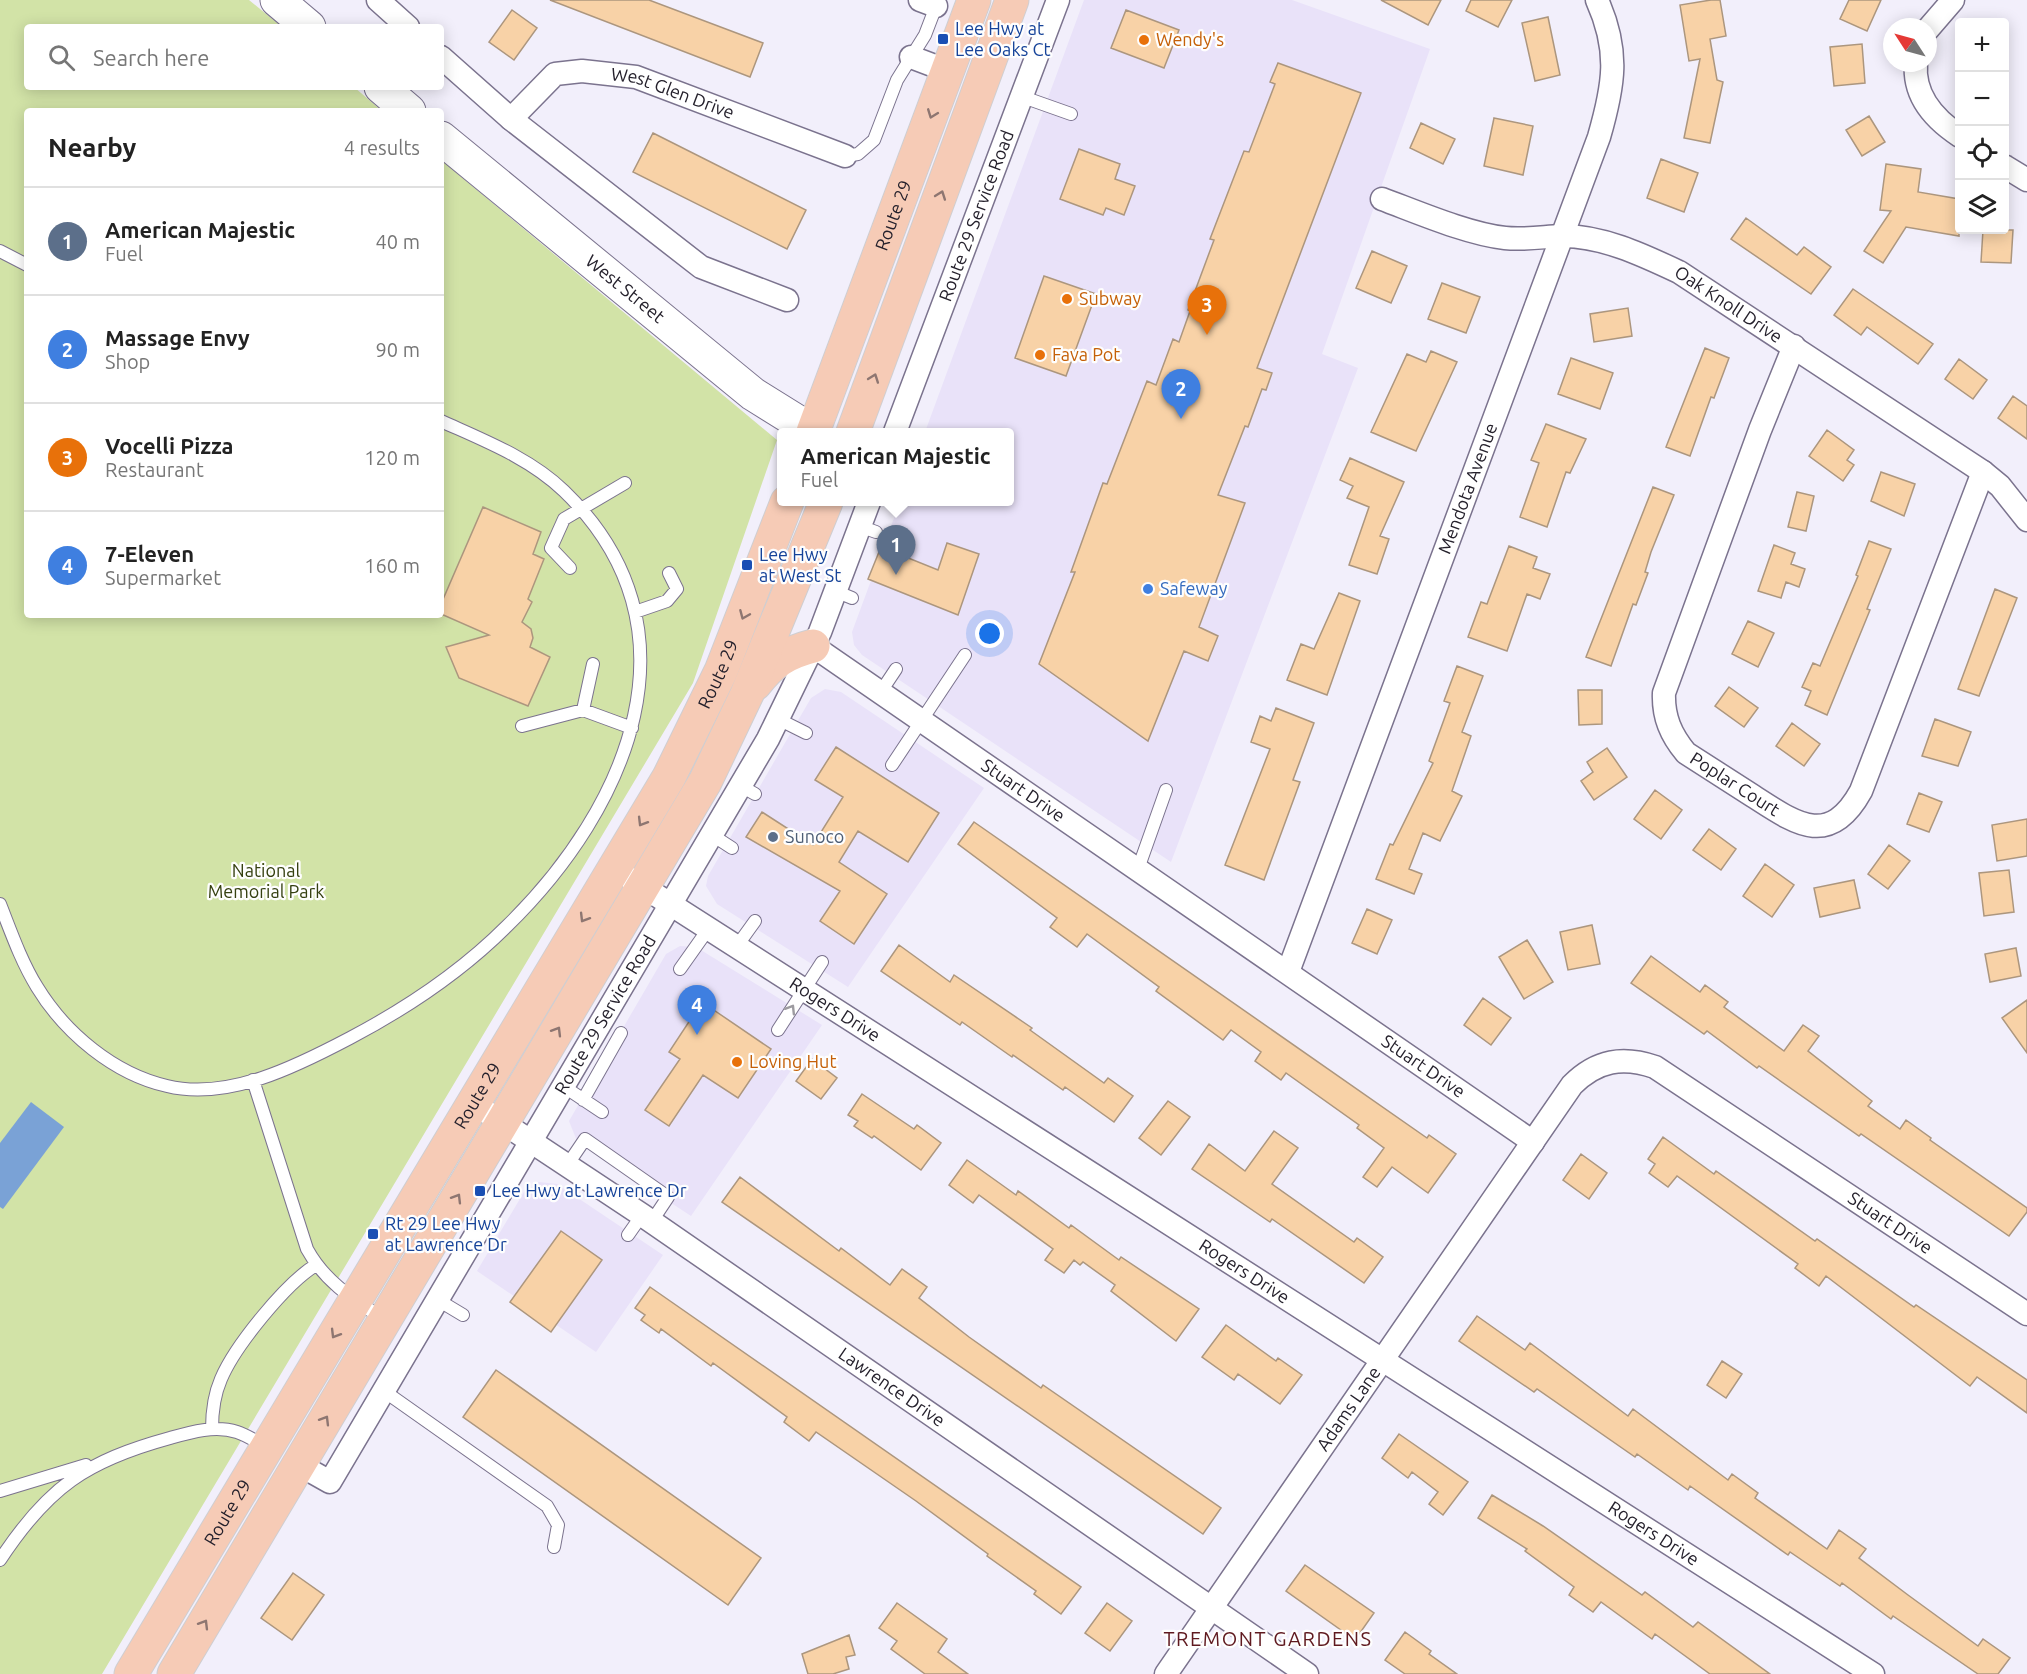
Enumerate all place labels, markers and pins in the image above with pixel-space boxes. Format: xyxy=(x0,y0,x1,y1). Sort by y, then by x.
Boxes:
place label: Lee Hwy at Lee Oaks Ct xyxy=(955,18,1051,59)
place label: Wendy's xyxy=(1156,29,1224,49)
marker: Lee Hwy at Lee Oaks Ct xyxy=(936,32,950,46)
marker: Wendy's xyxy=(1137,33,1151,47)
pin: 3 xyxy=(1188,286,1226,335)
place label: Subway xyxy=(1079,288,1141,308)
marker: Subway xyxy=(1060,292,1074,306)
place label: Fava Pot xyxy=(1052,344,1120,364)
marker: Fava Pot xyxy=(1033,348,1047,362)
pin: 2 xyxy=(1162,370,1200,419)
pin: 1 xyxy=(876,526,916,575)
place label: Lee Hwy at West St xyxy=(759,544,841,585)
marker: Lee Hwy at West St xyxy=(740,558,754,572)
place label: Safeway xyxy=(1160,578,1228,598)
marker: Safeway xyxy=(1141,582,1155,596)
place label: Sunoco xyxy=(785,826,844,846)
marker: Sunoco xyxy=(766,830,780,844)
pin: 4 xyxy=(678,986,716,1035)
place label: Loving Hut xyxy=(749,1051,836,1071)
marker: Loving Hut xyxy=(730,1055,744,1069)
place label: Lee Hwy at Lawrence Dr xyxy=(492,1180,687,1200)
marker: Lee Hwy at Lawrence Dr xyxy=(473,1184,487,1198)
place label: Rt 29 Lee Hwy at Lawrence Dr xyxy=(385,1213,507,1254)
marker: Rt 29 Lee Hwy at Lawrence Dr xyxy=(366,1227,380,1241)

